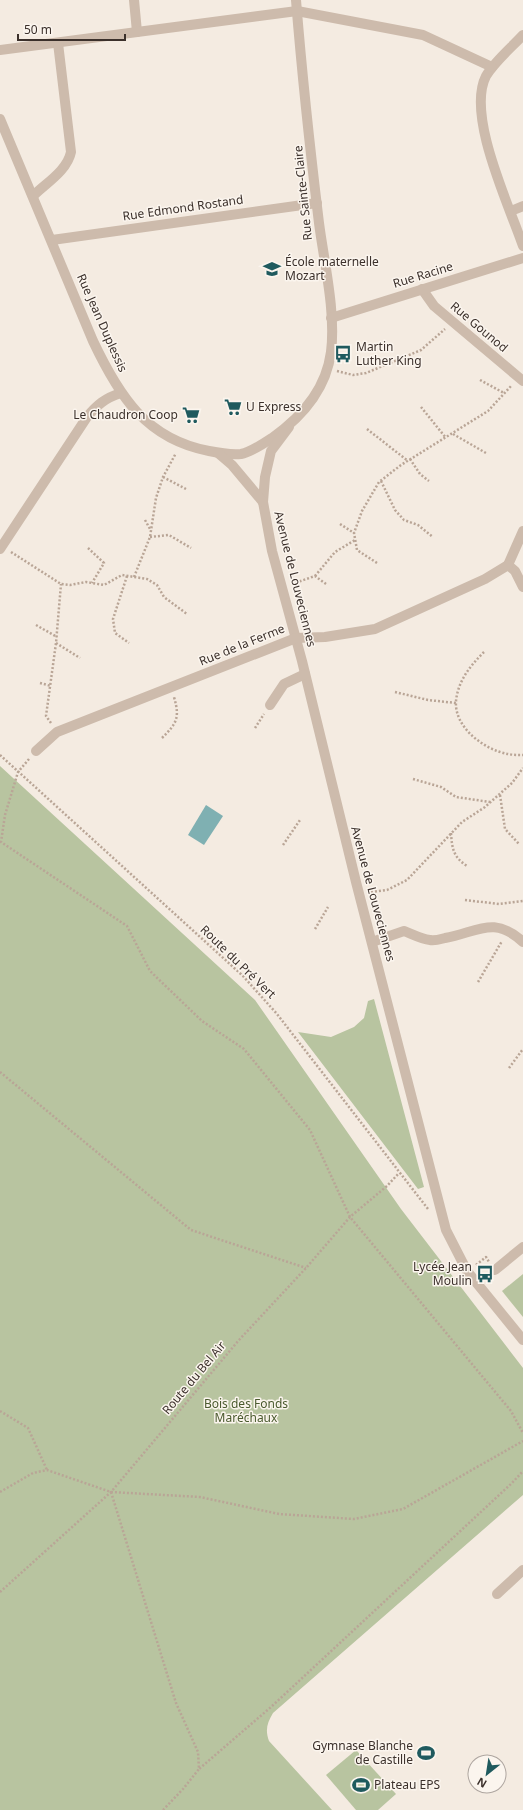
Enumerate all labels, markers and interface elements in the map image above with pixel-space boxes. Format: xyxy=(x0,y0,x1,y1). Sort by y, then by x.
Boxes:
scale bar xyxy=(18,16,125,42)
text: 50 m xyxy=(24,21,52,38)
street label: Rue Sainte-Claire xyxy=(289,144,316,241)
street label: Rue Edmond Rostand xyxy=(122,191,244,224)
place label: École maternelle Mozart xyxy=(285,253,379,284)
street label: Rue Racine xyxy=(391,257,455,292)
school or university icon: École maternelle Mozart xyxy=(262,259,282,279)
street label: Rue Jean Duplessis xyxy=(73,271,132,375)
street label: Rue Gounod xyxy=(447,298,512,356)
place label: Martin Luther King xyxy=(356,338,422,369)
bus stop icon: Martin Luther King xyxy=(333,344,353,364)
supermarket icon: U Express xyxy=(223,397,243,417)
place label: U Express xyxy=(246,398,302,415)
supermarket icon: Le Chaudron Coop xyxy=(181,405,201,425)
place label: Le Chaudron Coop xyxy=(73,406,178,423)
street label: Avenue de Louveciennes xyxy=(270,509,321,649)
street label: Rue de la Ferme xyxy=(196,620,287,669)
street label: Avenue de Louveciennes xyxy=(347,824,400,964)
street label: Route du Pré Vert xyxy=(197,921,280,1003)
place label: Lycée Jean Moulin xyxy=(413,1258,472,1289)
bus stop icon: Lycée Jean Moulin xyxy=(475,1264,495,1284)
street label: Route du Bel Air xyxy=(158,1337,229,1418)
park label: Bois des Fonds Maréchaux xyxy=(204,1395,288,1426)
place label: Gymnase Blanche de Castille xyxy=(312,1737,413,1768)
sports icon: Gymnase Blanche de Castille xyxy=(416,1743,436,1763)
north arrow xyxy=(467,1754,507,1794)
text: N xyxy=(474,1774,489,1792)
sports icon: Plateau EPS xyxy=(351,1775,371,1795)
place label: Plateau EPS xyxy=(374,1776,440,1793)

